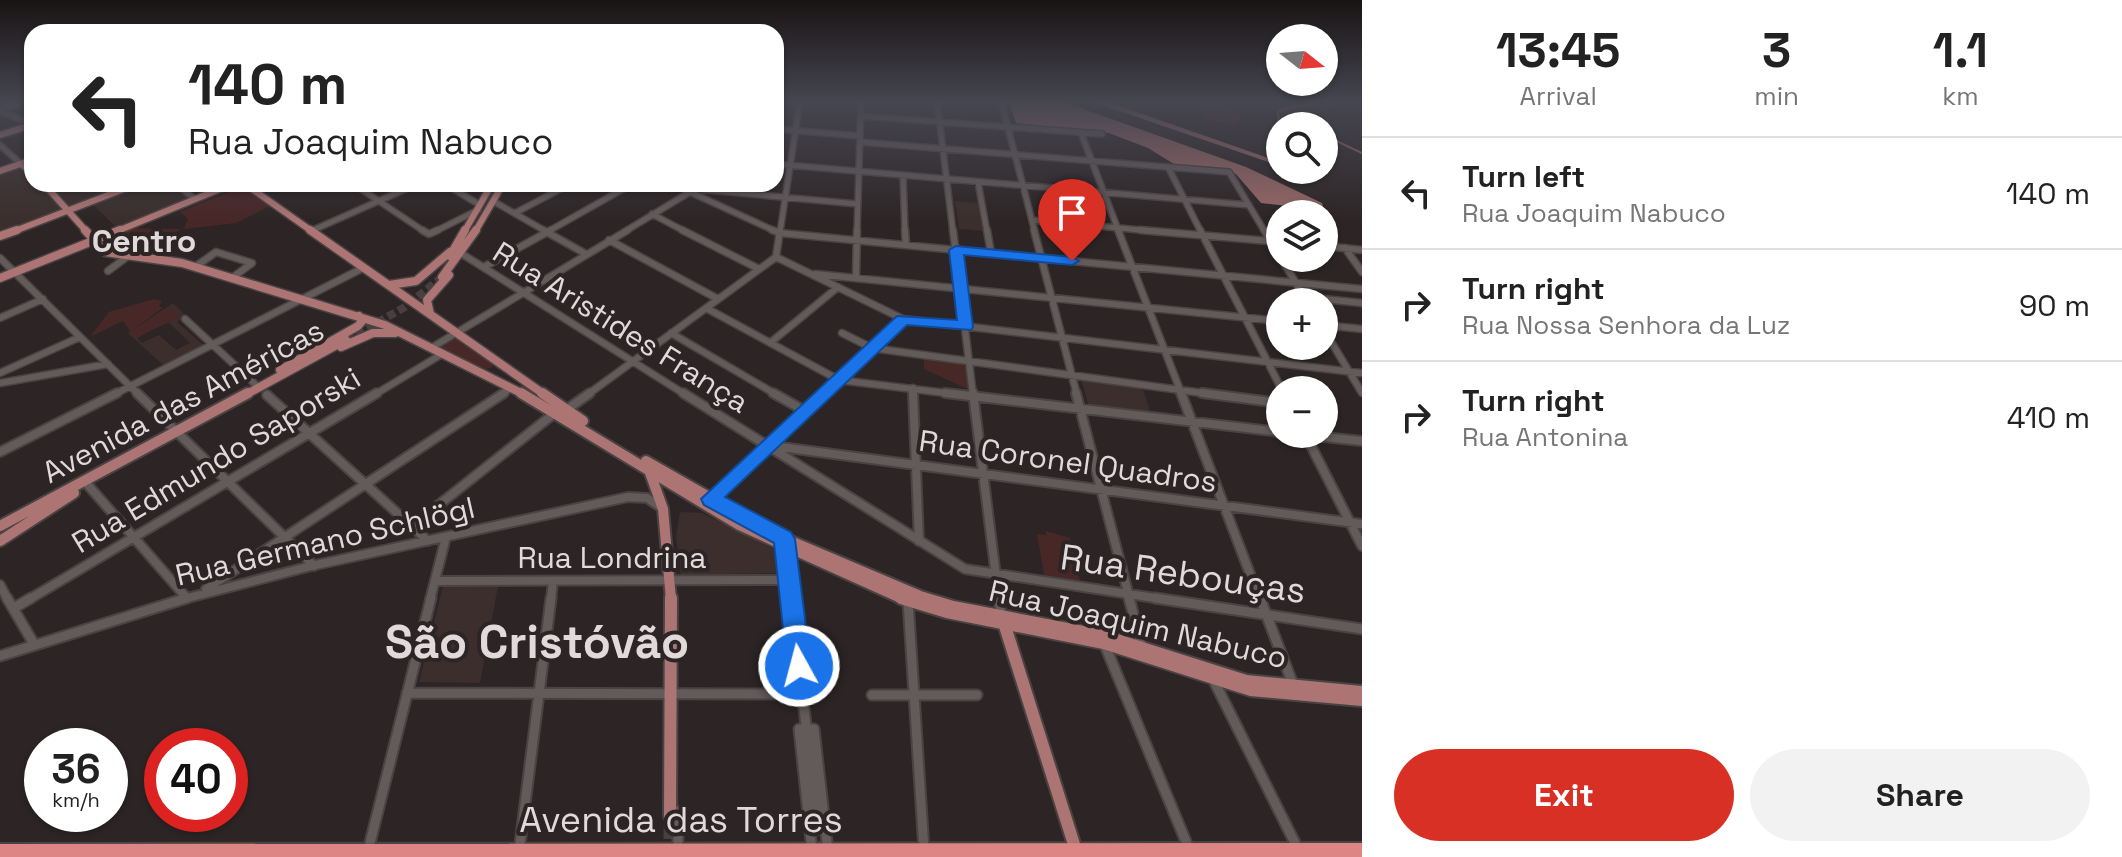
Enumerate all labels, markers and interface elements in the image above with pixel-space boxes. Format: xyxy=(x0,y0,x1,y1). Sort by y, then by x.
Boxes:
text: 13:45 xyxy=(1496,20,1620,81)
text: 3 xyxy=(1762,20,1791,81)
text: 1.1 xyxy=(1933,20,1988,81)
north arrow xyxy=(1266,24,1338,96)
map controls xyxy=(1266,24,1338,448)
text: 140 m xyxy=(188,49,347,120)
icon: left xyxy=(56,56,160,160)
text: Arrival xyxy=(1520,79,1597,113)
text: min xyxy=(1754,79,1799,113)
text: km xyxy=(1942,79,1979,113)
button: search xyxy=(1266,112,1338,184)
text: Rua Joaquim Nabuco xyxy=(188,119,553,165)
text: Turn left xyxy=(1462,157,1585,196)
icon: left xyxy=(1394,171,1438,215)
text: 140 m xyxy=(2006,174,2090,213)
pin xyxy=(1038,179,1106,261)
icon: arrive xyxy=(1050,191,1094,235)
text: Rua Joaquim Nabuco xyxy=(1462,196,1726,230)
button: layers xyxy=(1266,200,1338,272)
district label: Centro xyxy=(92,221,196,261)
street label: Rua Aristides França xyxy=(486,232,756,422)
text: Turn right xyxy=(1462,269,1605,308)
icon: right xyxy=(1394,283,1438,327)
text: 90 m xyxy=(2019,286,2090,325)
button: + xyxy=(1266,288,1338,360)
text: Rua Nossa Senhora da Luz xyxy=(1462,308,1790,342)
street label: Avenida das Américas xyxy=(36,310,330,492)
street label: Rua Edmundo Saporski xyxy=(64,358,368,562)
button: − xyxy=(1266,376,1338,448)
text: Turn right xyxy=(1462,381,1605,420)
icon: right xyxy=(1394,395,1438,439)
text: 410 m xyxy=(2007,398,2090,437)
text: Rua Antonina xyxy=(1462,420,1628,454)
street label: Rua Coronel Quadros xyxy=(917,421,1219,501)
street label: Rua Germano Schlögl xyxy=(172,488,478,594)
street label: Rua Rebouças xyxy=(1057,534,1309,614)
street label: Rua Londrina xyxy=(517,538,707,577)
street label: Rua Joaquim Nabuco xyxy=(985,571,1291,677)
district label: São Cristóvão xyxy=(385,613,689,671)
position arrow xyxy=(757,624,841,708)
speed limit sign: 40 xyxy=(144,728,248,832)
text: 36 xyxy=(51,744,101,795)
button: Exit xyxy=(1394,749,1734,841)
button: Share xyxy=(1750,749,2090,841)
text: km/h xyxy=(52,787,100,813)
street label: Avenida das Torres xyxy=(519,797,843,843)

